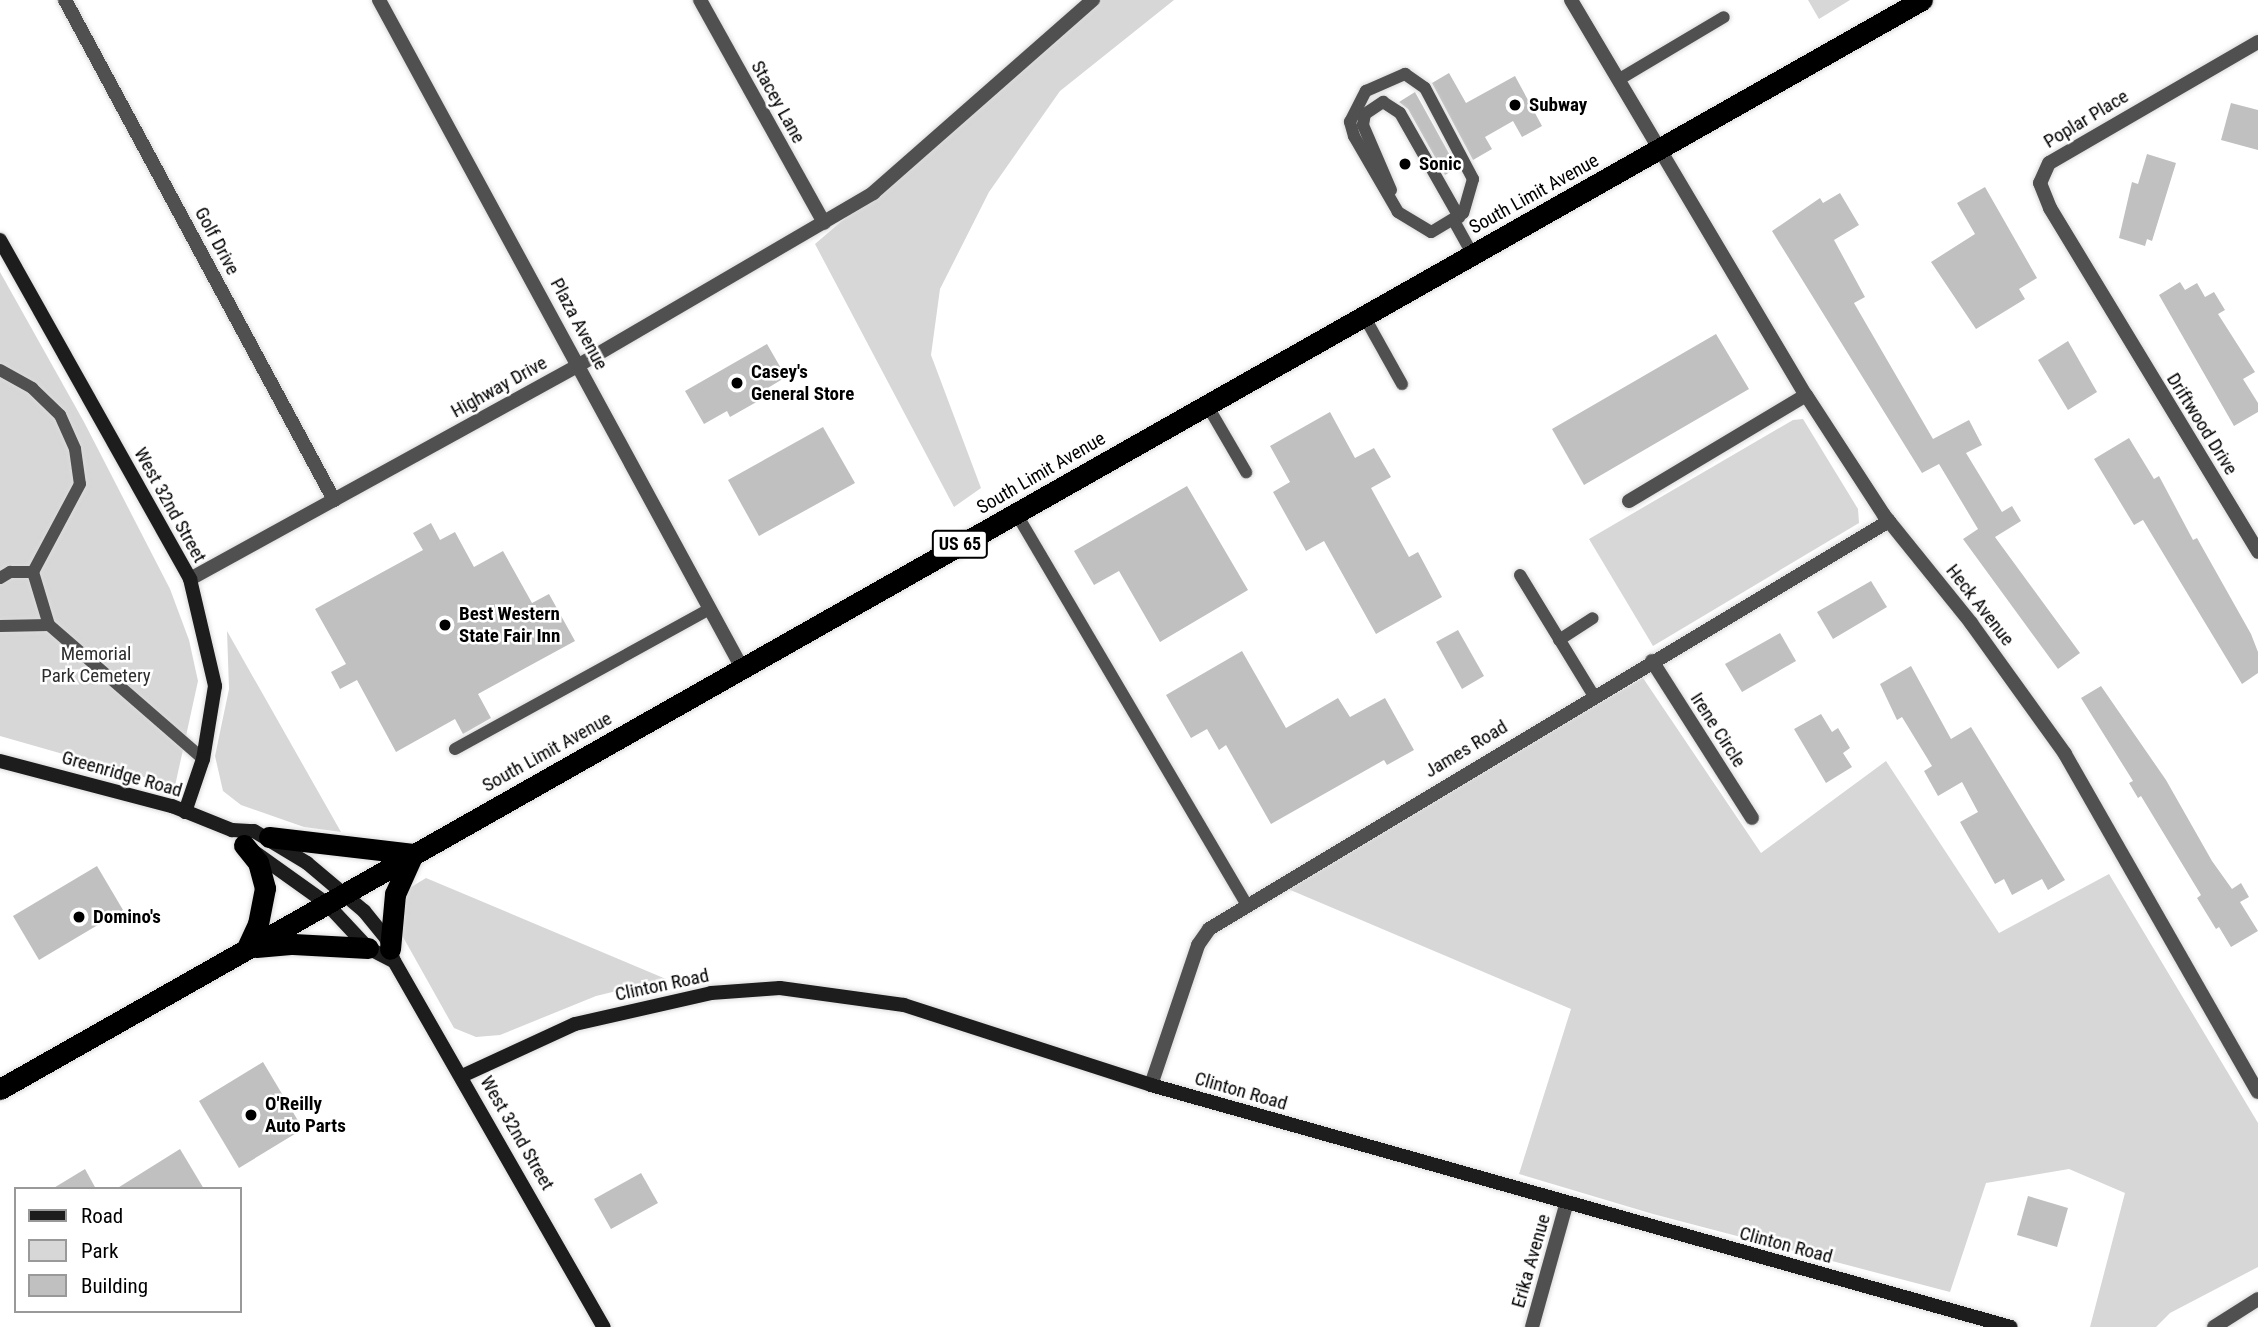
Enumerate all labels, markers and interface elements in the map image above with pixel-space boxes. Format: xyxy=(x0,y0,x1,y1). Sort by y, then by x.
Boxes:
street label: Stacey Lane xyxy=(746,57,810,147)
street label: Poplar Place xyxy=(2040,85,2132,153)
place label: Subway xyxy=(1529,94,1587,116)
marker: Subway xyxy=(1507,97,1523,113)
street label: South Limit Avenue xyxy=(1465,149,1603,239)
place label: Sonic xyxy=(1419,153,1462,175)
marker: Sonic xyxy=(1397,156,1413,172)
street label: Golf Drive xyxy=(190,203,244,279)
street label: Plaza Avenue xyxy=(545,274,613,374)
street label: Highway Drive xyxy=(447,351,551,423)
place label: Casey's General Store xyxy=(751,361,854,405)
street label: Driftwood Drive xyxy=(2162,369,2242,479)
marker: Casey's General Store xyxy=(729,375,745,391)
street label: South Limit Avenue xyxy=(973,427,1109,519)
street label: West 32nd Street xyxy=(129,443,211,567)
road number: US 65 xyxy=(930,530,990,558)
street label: Heck Avenue xyxy=(1941,560,2019,650)
place label: Best Western State Fair Inn xyxy=(459,603,560,647)
marker: Best Western State Fair Inn xyxy=(437,617,453,633)
park label: Memorial Park Cemetery xyxy=(41,643,151,687)
street label: Irene Circle xyxy=(1685,688,1751,772)
street label: South Limit Avenue xyxy=(478,707,616,797)
street label: James Road xyxy=(1420,715,1512,783)
street label: Greenridge Road xyxy=(59,746,185,802)
place label: Domino's xyxy=(93,906,161,928)
marker: Domino's xyxy=(71,909,87,925)
street label: Clinton Road xyxy=(613,964,711,1006)
street label: Clinton Road xyxy=(1192,1067,1290,1115)
street label: West 32nd Street xyxy=(475,1072,559,1194)
place label: O'Reilly Auto Parts xyxy=(265,1093,346,1137)
marker: O'Reilly Auto Parts xyxy=(243,1107,259,1123)
legend xyxy=(14,1187,242,1313)
text: Road xyxy=(81,1204,123,1228)
street label: Erika Avenue xyxy=(1507,1212,1555,1310)
street label: Clinton Road xyxy=(1737,1222,1835,1268)
text: Park xyxy=(81,1239,118,1263)
text: Building xyxy=(81,1274,148,1298)

